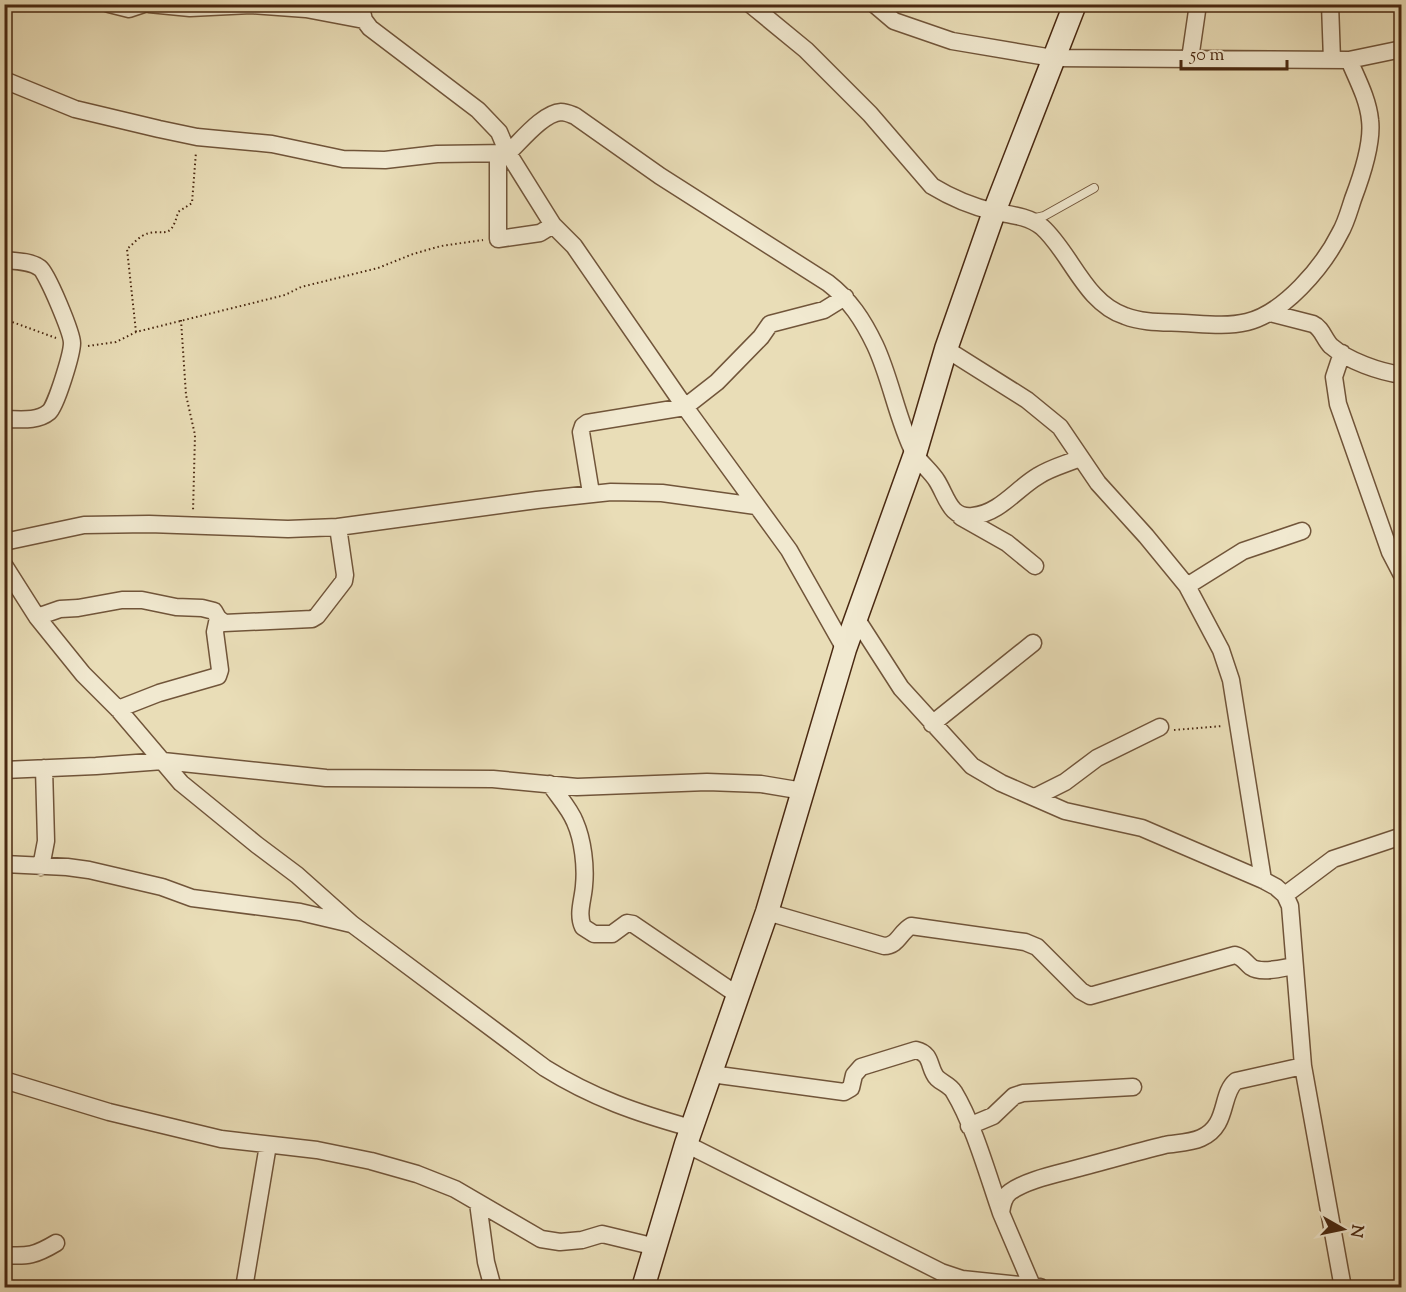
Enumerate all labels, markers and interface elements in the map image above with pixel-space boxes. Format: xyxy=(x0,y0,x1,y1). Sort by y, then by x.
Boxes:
scale bar xyxy=(1181,33,1288,71)
text: 50 m xyxy=(1189,43,1225,69)
north arrow xyxy=(1313,1199,1373,1259)
text: N xyxy=(1343,1223,1368,1239)

